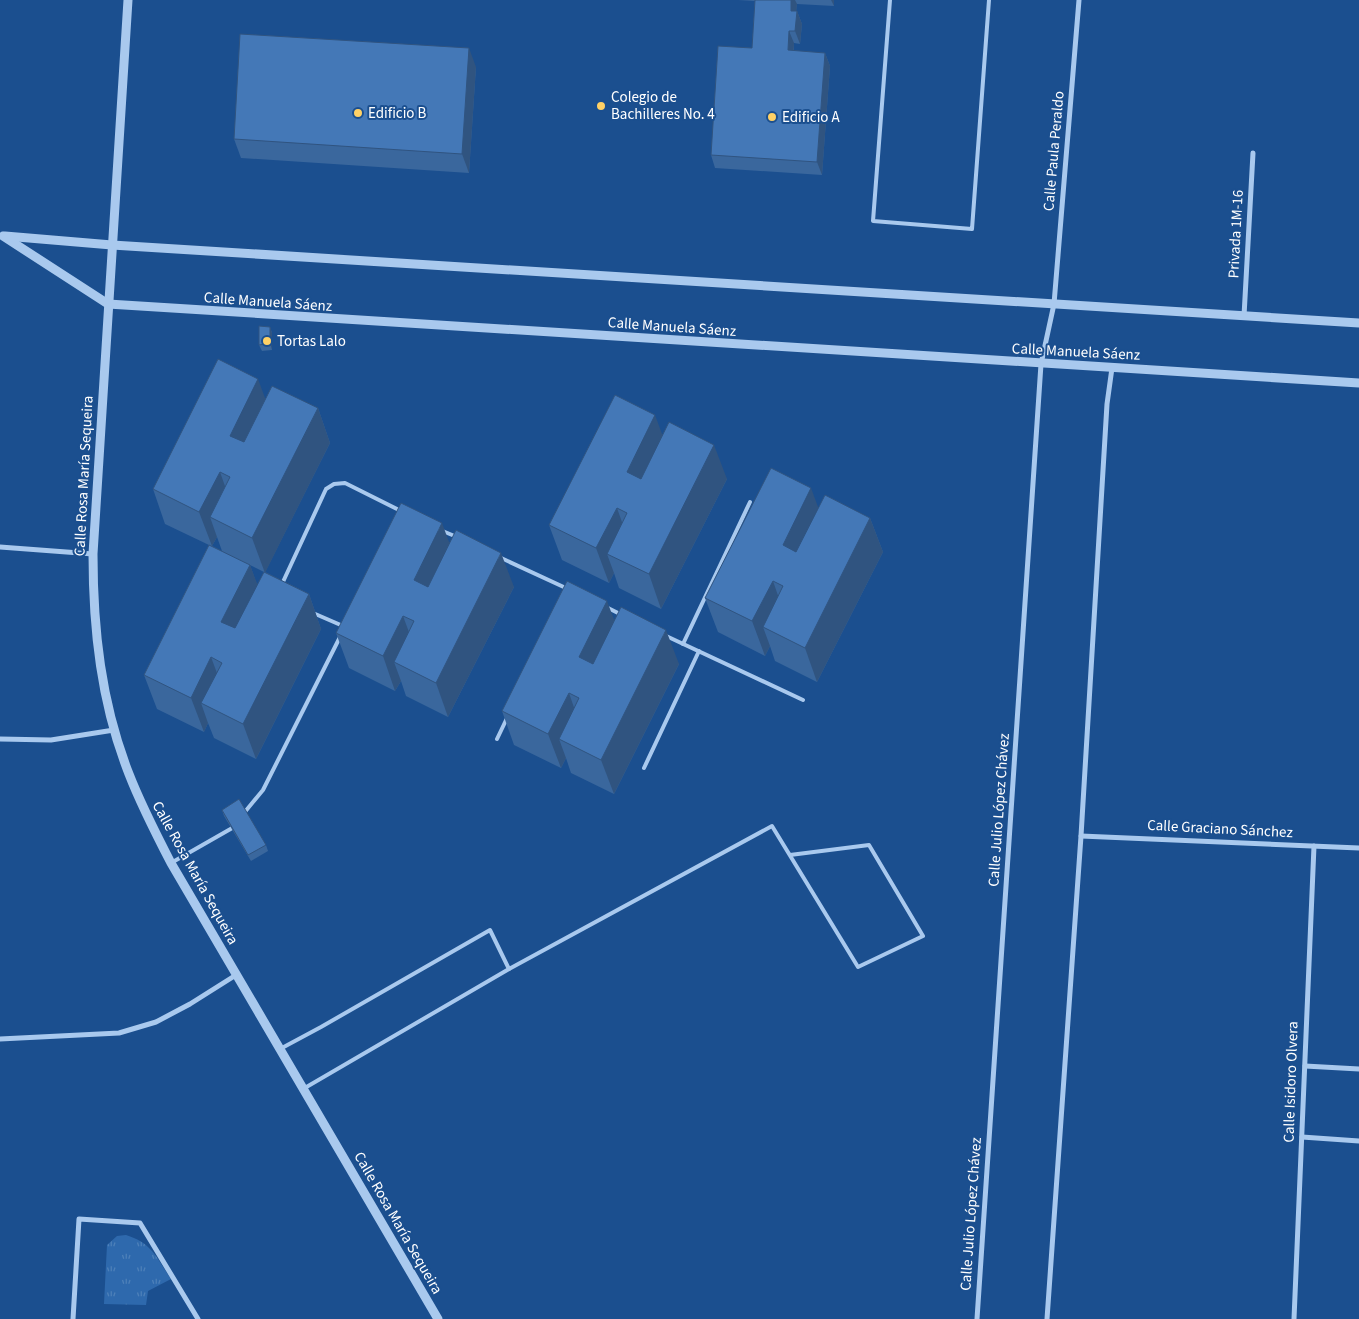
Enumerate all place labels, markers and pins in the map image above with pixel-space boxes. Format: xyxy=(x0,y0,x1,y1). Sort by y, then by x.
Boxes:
place label: Colegio de Bachilleres No. 4 xyxy=(611,87,715,125)
marker: Colegio de Bachilleres No. 4 xyxy=(595,100,607,112)
place label: Edificio B xyxy=(368,103,427,124)
marker: Edificio B xyxy=(352,107,364,119)
place label: Edificio A xyxy=(782,107,841,128)
marker: Edificio A xyxy=(766,111,778,123)
place label: Tortas Lalo xyxy=(277,331,346,352)
marker: Tortas Lalo xyxy=(261,335,273,347)

